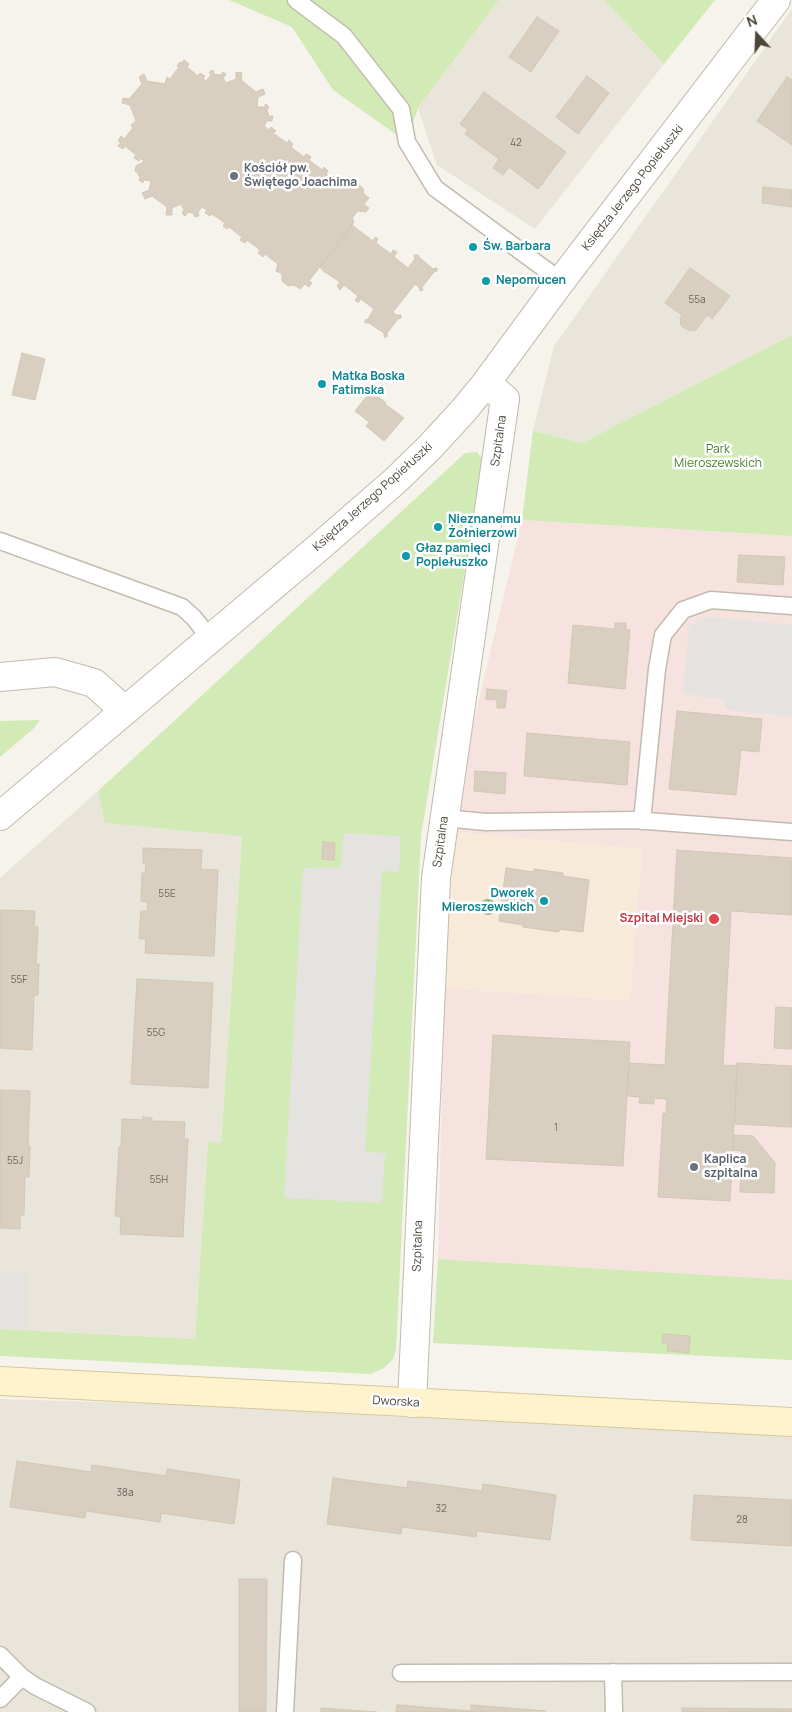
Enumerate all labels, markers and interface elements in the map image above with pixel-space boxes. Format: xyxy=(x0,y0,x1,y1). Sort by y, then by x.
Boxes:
north arrow xyxy=(732,10,782,60)
text: N xyxy=(744,10,760,31)
street label: Księdza Jerzego Popiełuszki xyxy=(579,122,687,254)
house number: 42 xyxy=(510,137,522,149)
place label: Kościół pw. Świętego Joachima xyxy=(244,162,357,190)
marker: Kościół pw. Świętego Joachima xyxy=(228,170,240,182)
place label: Św. Barbara xyxy=(483,240,551,254)
marker: Św. Barbara xyxy=(467,241,479,253)
place label: Nepomucen xyxy=(496,274,566,288)
marker: Nepomucen xyxy=(480,275,492,287)
house number: 55a xyxy=(688,294,706,306)
place label: Matka Boska Fatimska xyxy=(332,370,405,398)
marker: Matka Boska Fatimska xyxy=(316,378,328,390)
street label: Szpitalna xyxy=(488,414,510,468)
street label: Księdza Jerzego Popiełuszki xyxy=(310,440,436,554)
park label: Park Mieroszewskich xyxy=(674,443,762,471)
place label: Nieznanemu Żołnierzowi xyxy=(448,513,521,541)
marker: Nieznanemu Żołnierzowi xyxy=(432,521,444,533)
place label: Głaz pamięci Popiełuszko xyxy=(416,542,491,570)
marker: Głaz pamięci Popiełuszko xyxy=(400,550,412,562)
street label: Szpitalna xyxy=(430,815,452,869)
place label: Dworek Mieroszewskich xyxy=(442,887,534,915)
house number: 55E xyxy=(158,888,176,900)
marker: Dworek Mieroszewskich xyxy=(538,895,550,907)
place label: Szpital Miejski xyxy=(619,912,703,926)
marker: Szpital Miejski xyxy=(707,912,721,926)
house number: 55F xyxy=(11,974,27,986)
house number: 55G xyxy=(147,1027,165,1039)
house number: 1 xyxy=(554,1122,558,1134)
place label: Kaplica szpitalna xyxy=(704,1153,758,1181)
house number: 55J xyxy=(7,1155,23,1167)
marker: Kaplica szpitalna xyxy=(688,1161,700,1173)
house number: 55H xyxy=(150,1174,168,1186)
street label: Szpitalna xyxy=(410,1220,426,1272)
street label: Dworska xyxy=(372,1394,420,1410)
house number: 38a xyxy=(117,1487,133,1499)
house number: 32 xyxy=(435,1503,447,1515)
house number: 28 xyxy=(736,1514,748,1526)

